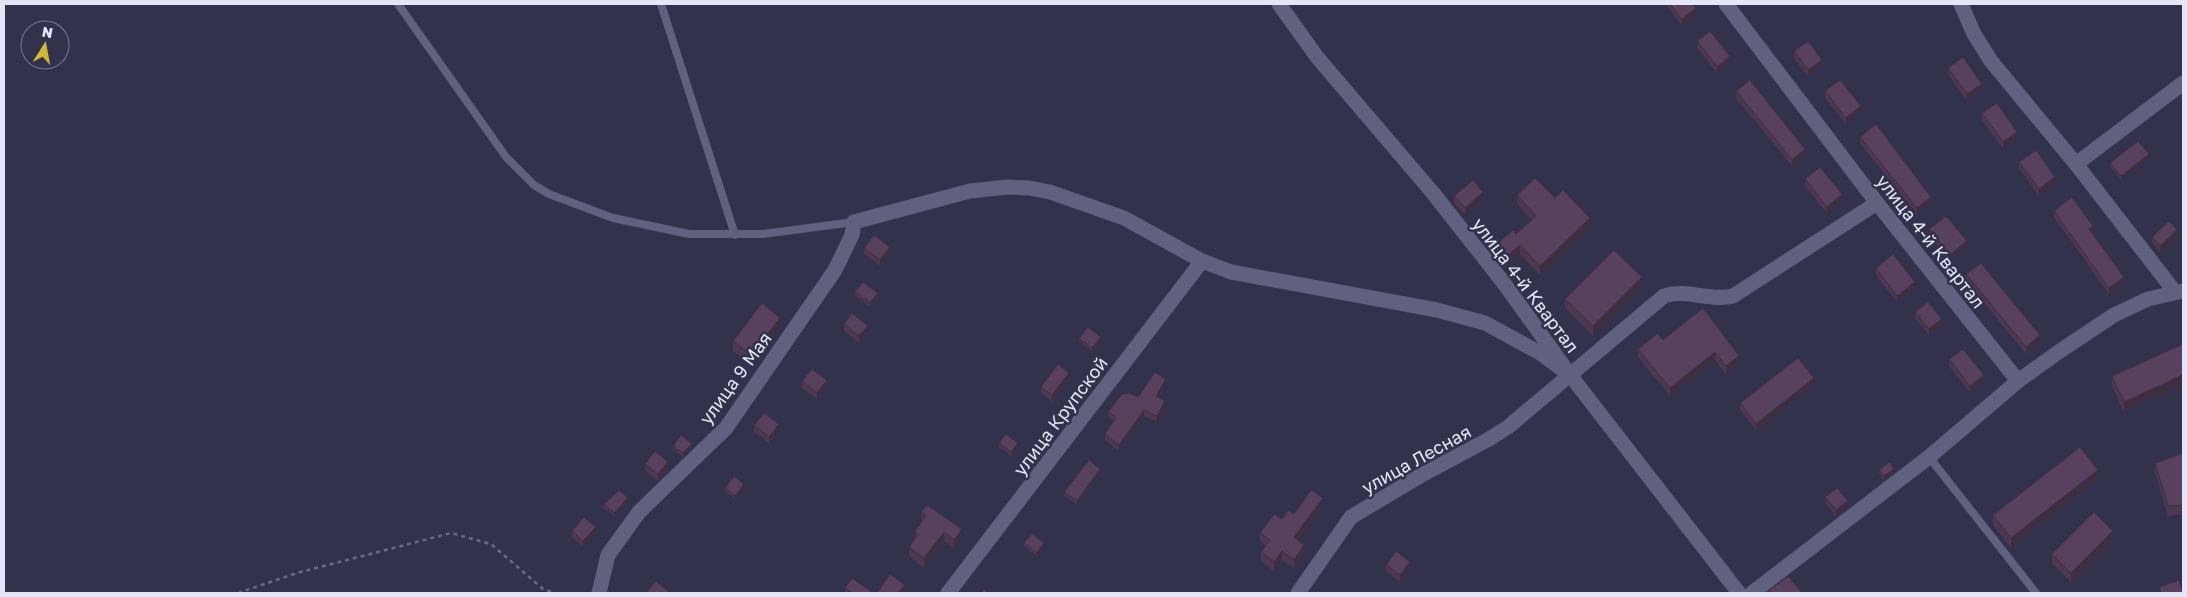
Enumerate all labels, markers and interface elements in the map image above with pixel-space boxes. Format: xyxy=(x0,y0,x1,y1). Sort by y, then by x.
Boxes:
north arrow xyxy=(20,20,70,70)
text: N xyxy=(41,22,54,41)
street label: улица 4-й Квартал xyxy=(1872,170,1990,312)
street label: улица 4-й Квартал xyxy=(1468,213,1584,357)
street label: улица 9 Мая xyxy=(694,328,776,428)
street label: улица Крупской xyxy=(1008,352,1112,480)
street label: улица Лесная xyxy=(1357,420,1475,498)

